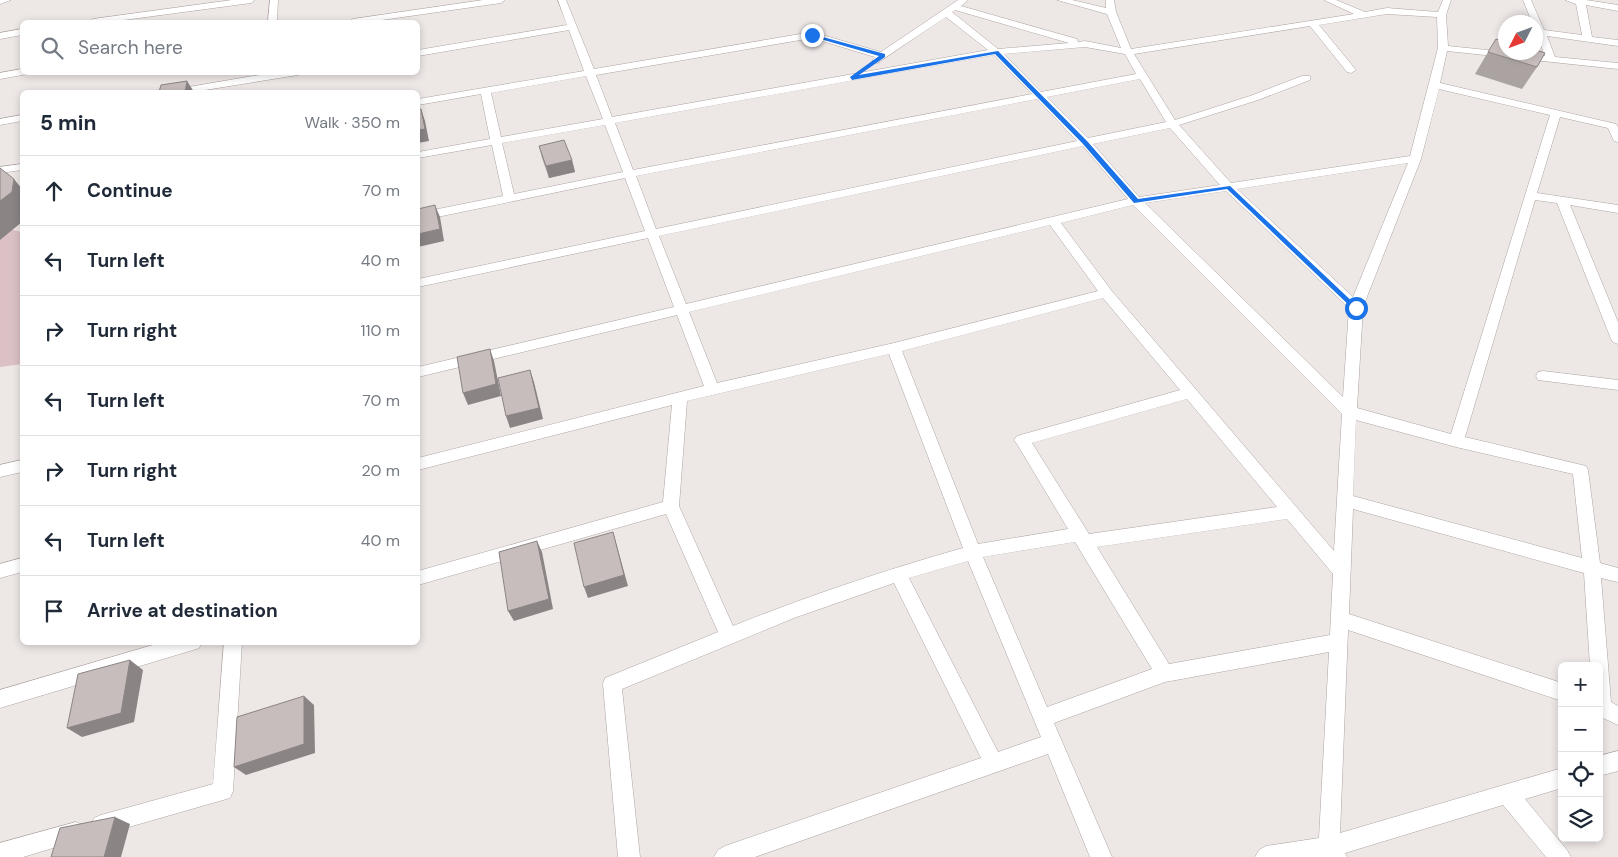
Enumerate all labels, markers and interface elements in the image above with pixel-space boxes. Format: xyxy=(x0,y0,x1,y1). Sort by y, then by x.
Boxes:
north arrow xyxy=(1498,15,1543,60)
search box xyxy=(20,20,420,75)
route end xyxy=(801,24,824,47)
icon: search xyxy=(38,34,66,62)
text: Search here xyxy=(78,35,183,60)
text: 5 min xyxy=(40,109,96,137)
text: Walk · 350 m xyxy=(305,112,400,133)
icon: ahead xyxy=(40,177,68,205)
text: Continue xyxy=(87,178,173,203)
text: 70 m xyxy=(362,180,400,201)
icon: left xyxy=(40,247,68,275)
text: Turn left xyxy=(87,248,165,273)
text: 40 m xyxy=(361,250,400,271)
route start xyxy=(1345,297,1368,320)
icon: right xyxy=(40,317,68,345)
text: Turn right xyxy=(87,318,177,343)
text: 110 m xyxy=(361,320,400,341)
icon: left xyxy=(40,387,68,415)
text: Turn left xyxy=(87,388,165,413)
text: 70 m xyxy=(362,390,400,411)
icon: right xyxy=(40,457,68,485)
text: Turn right xyxy=(87,458,177,483)
text: 20 m xyxy=(361,460,400,481)
icon: left xyxy=(40,527,68,555)
text: Turn left xyxy=(87,528,165,553)
text: 40 m xyxy=(361,530,400,551)
icon: arrive xyxy=(40,597,68,625)
text: Arrive at destination xyxy=(87,598,278,623)
map controls xyxy=(1558,662,1603,842)
button: + xyxy=(1558,662,1603,707)
button: − xyxy=(1558,707,1603,752)
button: locate xyxy=(1558,752,1603,797)
button: layers xyxy=(1558,797,1603,842)

